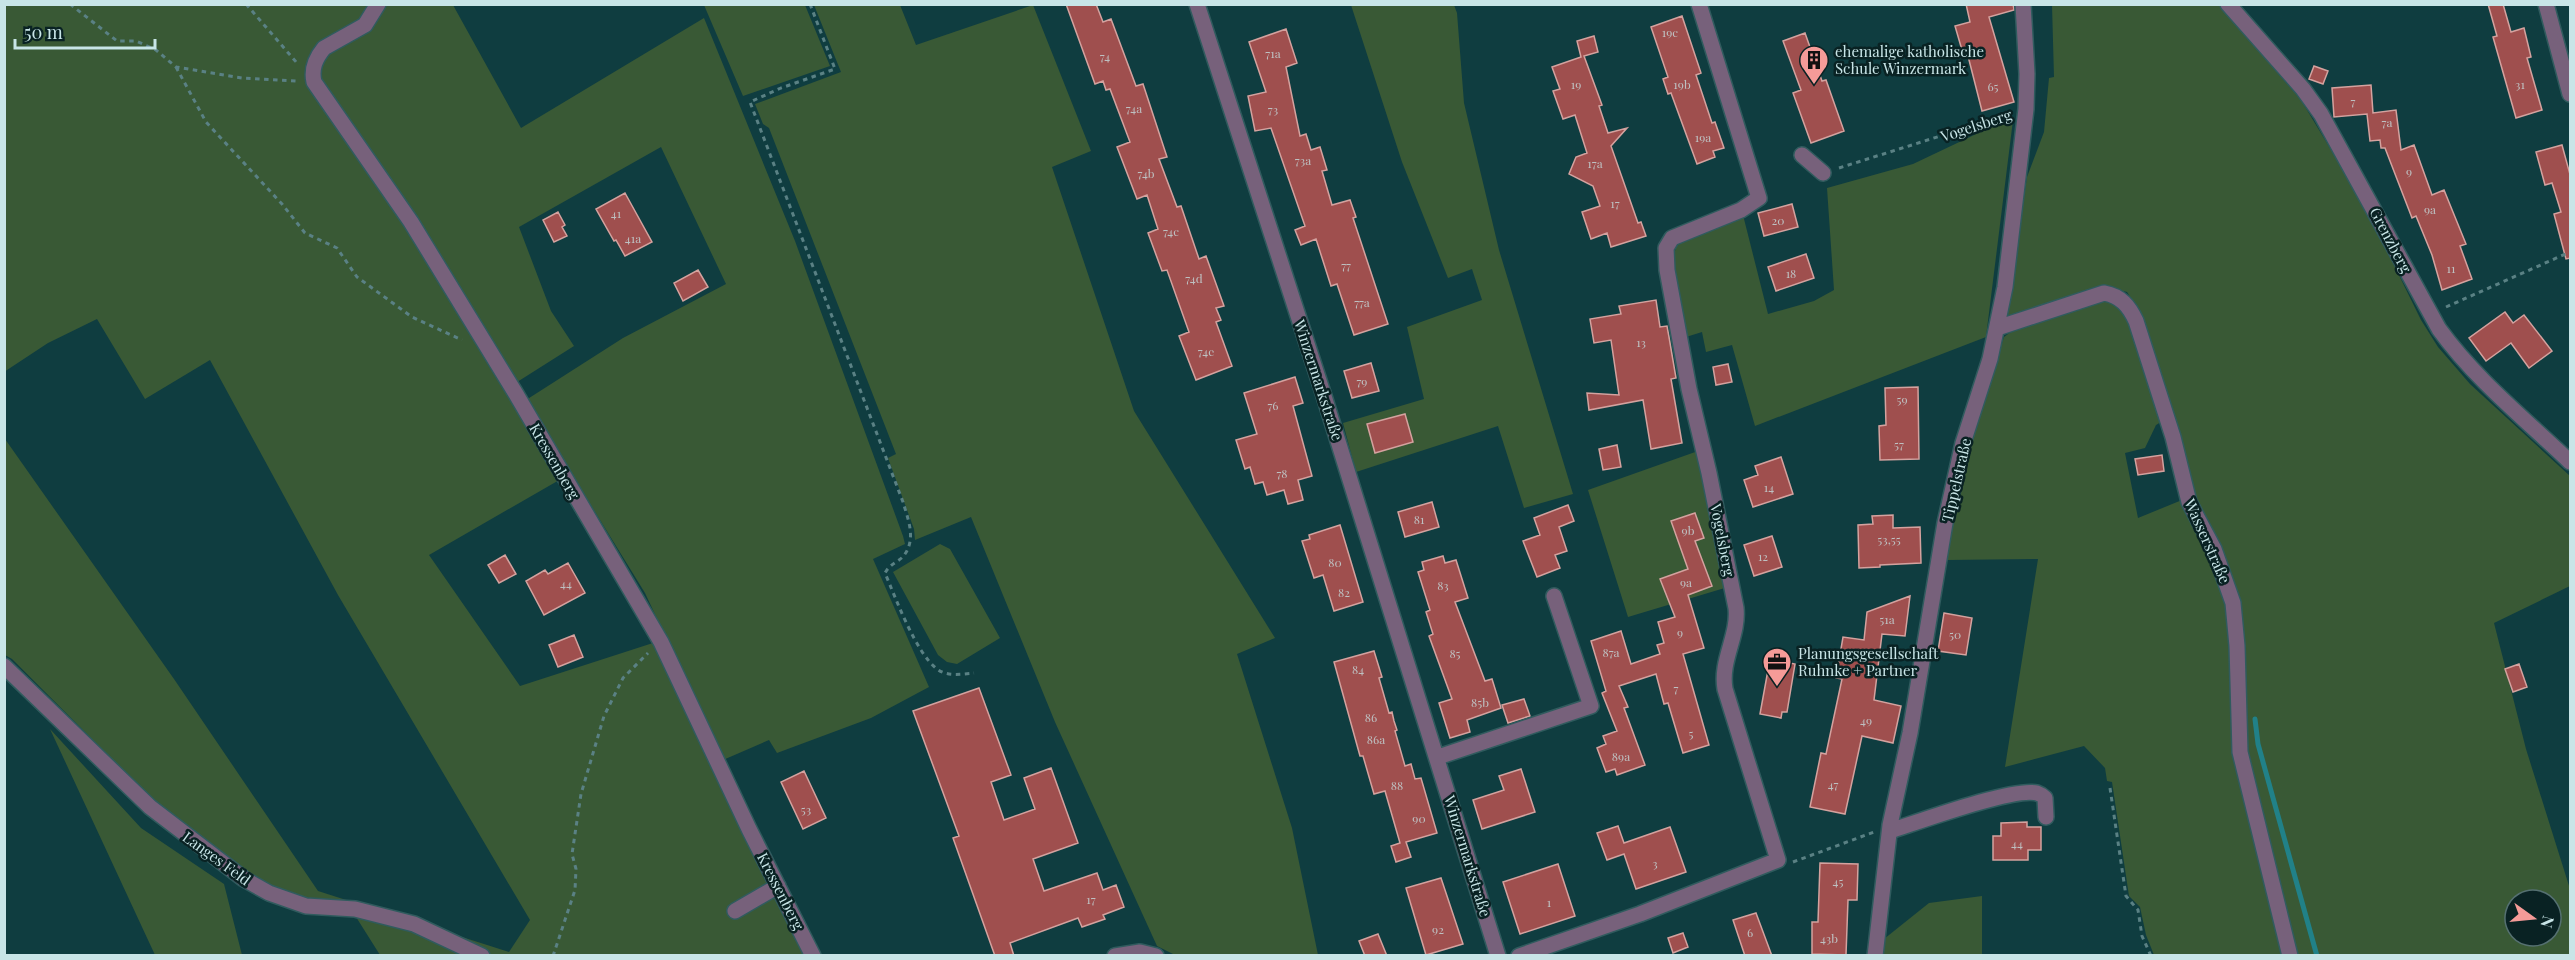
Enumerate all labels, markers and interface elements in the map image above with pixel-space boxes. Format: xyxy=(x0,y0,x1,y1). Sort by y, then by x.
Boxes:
scale bar xyxy=(15,12,154,50)
text: 50 m xyxy=(24,20,63,44)
house number: 19c xyxy=(1662,24,1678,40)
place label: ehemalige katholische Schule Winzermark xyxy=(1835,41,1984,78)
building icon: ehemalige katholische Schule Winzermark xyxy=(1798,44,1830,86)
house number: 71a xyxy=(1265,45,1281,61)
house number: 74 xyxy=(1100,48,1110,64)
house number: 19 xyxy=(1571,76,1581,92)
house number: 19b xyxy=(1673,76,1691,92)
house number: 31 xyxy=(2515,76,2525,92)
house number: 65 xyxy=(1987,78,1999,94)
house number: 7 xyxy=(2351,93,2356,109)
house number: 74a xyxy=(1126,100,1142,116)
house number: 73 xyxy=(1268,101,1278,117)
street label: Vogelsberg xyxy=(1937,104,2014,146)
house number: 7a xyxy=(2382,114,2392,130)
house number: 19a xyxy=(1695,129,1711,145)
house number: 73a xyxy=(1295,152,1311,168)
house number: 17a xyxy=(1587,155,1603,171)
house number: 9 xyxy=(2406,163,2412,179)
house number: 74b xyxy=(1137,165,1155,181)
house number: 17 xyxy=(1610,195,1620,211)
house number: 9a xyxy=(2424,201,2436,217)
street label: Grenzberg xyxy=(2365,204,2417,276)
house number: 41 xyxy=(611,205,622,221)
house number: 20 xyxy=(1772,212,1784,228)
house number: 74c xyxy=(1163,223,1179,239)
house number: 41a xyxy=(625,230,641,246)
house number: 77 xyxy=(1341,257,1351,273)
house number: 11 xyxy=(2447,260,2456,276)
house number: 18 xyxy=(1786,265,1796,281)
house number: 74d xyxy=(1185,270,1203,286)
house number: 77a xyxy=(1354,294,1370,310)
street label: Winzermarkstraße xyxy=(1290,316,1348,443)
house number: 13 xyxy=(1636,334,1646,350)
house number: 74e xyxy=(1198,343,1214,359)
house number: 79 xyxy=(1357,373,1367,389)
house number: 59 xyxy=(1896,391,1908,407)
house number: 76 xyxy=(1267,397,1279,413)
street label: Kressenberg xyxy=(525,419,585,503)
house number: 57 xyxy=(1894,436,1904,452)
street label: Tippelstraße xyxy=(1937,436,1975,524)
house number: 78 xyxy=(1276,465,1288,481)
house number: 14 xyxy=(1764,479,1774,495)
street label: Wasserstraße xyxy=(2180,495,2236,586)
street label: Vogelsberg xyxy=(1706,501,1740,578)
house number: 81 xyxy=(1414,511,1425,527)
house number: 9b xyxy=(1682,522,1695,538)
house number: 53,55 xyxy=(1877,531,1901,547)
house number: 12 xyxy=(1758,548,1768,564)
house number: 80 xyxy=(1328,554,1342,570)
house number: 9a xyxy=(1680,574,1692,590)
house number: 44 xyxy=(560,575,572,591)
house number: 83 xyxy=(1437,577,1449,593)
house number: 82 xyxy=(1338,584,1350,600)
house number: 51a xyxy=(1879,611,1895,627)
house number: 9 xyxy=(1677,624,1683,640)
house number: 50 xyxy=(1949,626,1961,642)
place label: Planungsgesellschaft Ruhnke + Partner xyxy=(1798,643,1939,680)
house number: 87a xyxy=(1602,644,1620,660)
house number: 85 xyxy=(1449,645,1461,661)
office icon: Planungsgesellschaft Ruhnke + Partner xyxy=(1761,646,1793,688)
house number: 84 xyxy=(1352,661,1364,677)
house number: 7 xyxy=(1674,680,1679,696)
house number: 85b xyxy=(1471,694,1489,710)
house number: 86 xyxy=(1365,709,1377,725)
house number: 49 xyxy=(1860,712,1872,728)
house number: 5 xyxy=(1689,725,1694,741)
house number: 86a xyxy=(1367,731,1385,747)
house number: 89a xyxy=(1612,748,1630,764)
house number: 47 xyxy=(1828,776,1838,792)
house number: 88 xyxy=(1391,777,1403,793)
street label: Winzermarkstraße xyxy=(1440,792,1496,919)
house number: 53 xyxy=(801,801,811,817)
house number: 90 xyxy=(1412,810,1426,826)
street label: Langes Feld xyxy=(179,827,255,890)
house number: 44 xyxy=(2011,835,2023,851)
street label: Kressenberg xyxy=(753,849,809,933)
house number: 3 xyxy=(1652,855,1658,871)
house number: 45 xyxy=(1833,873,1843,889)
north arrow xyxy=(2503,888,2563,948)
house number: 17 xyxy=(1086,891,1096,907)
house number: 1 xyxy=(1547,894,1552,910)
text: N xyxy=(2536,914,2560,931)
house number: 92 xyxy=(1432,921,1444,937)
house number: 6 xyxy=(1747,924,1753,940)
house number: 43b xyxy=(1820,930,1838,946)

